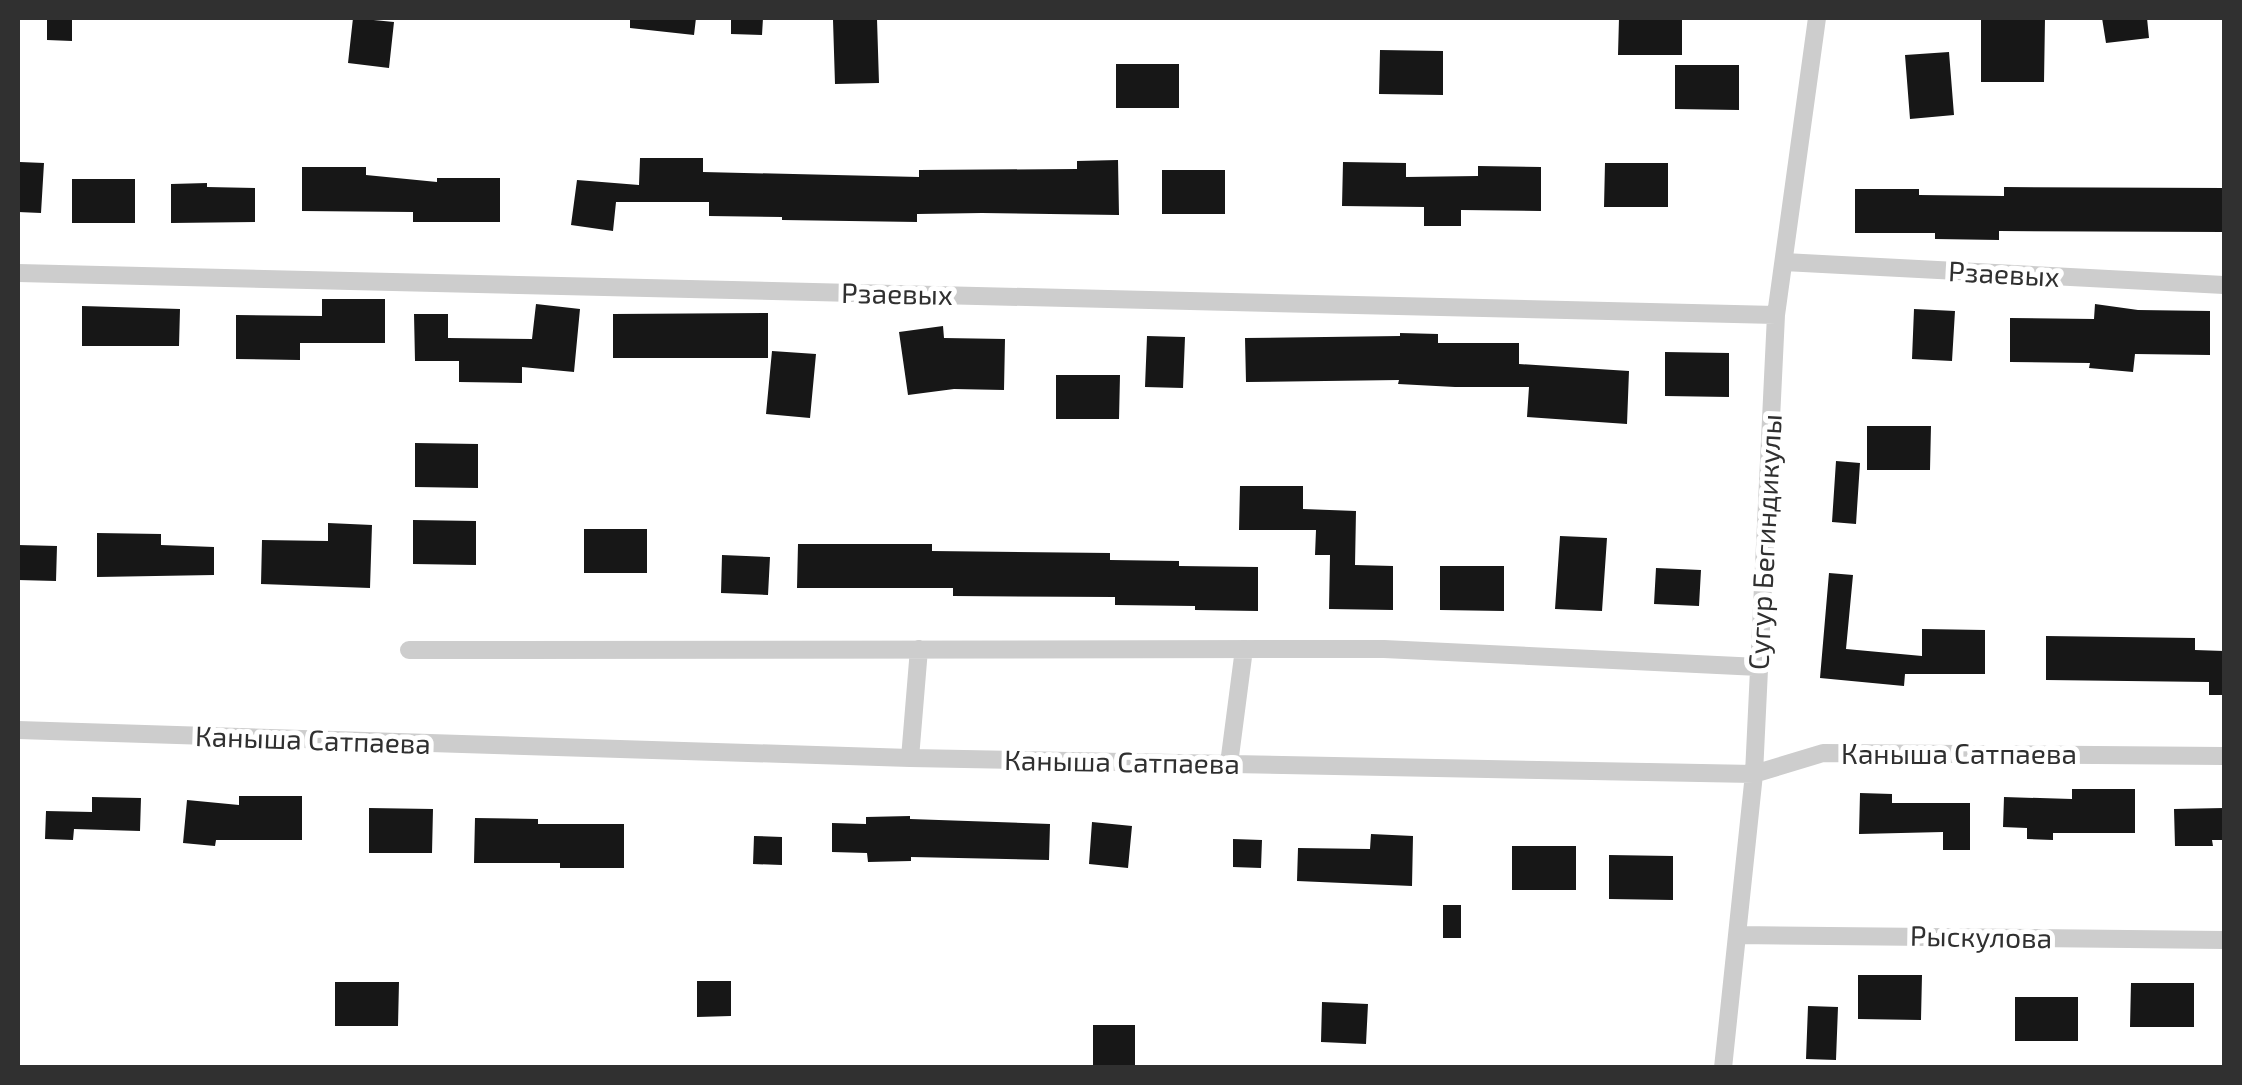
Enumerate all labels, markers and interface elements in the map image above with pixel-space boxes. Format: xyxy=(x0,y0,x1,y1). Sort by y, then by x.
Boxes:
street label: Рзаевых xyxy=(1947,253,2061,293)
street label: Рзаевых xyxy=(841,275,953,311)
street label: Сугур Бегиндикулы xyxy=(1740,413,1788,671)
street label: Каныша Сатпаева xyxy=(195,718,431,760)
street label: Каныша Сатпаева xyxy=(1841,736,2077,770)
street label: Каныша Сатпаева xyxy=(1004,742,1240,780)
street label: Рыскулова xyxy=(1910,918,2052,954)

